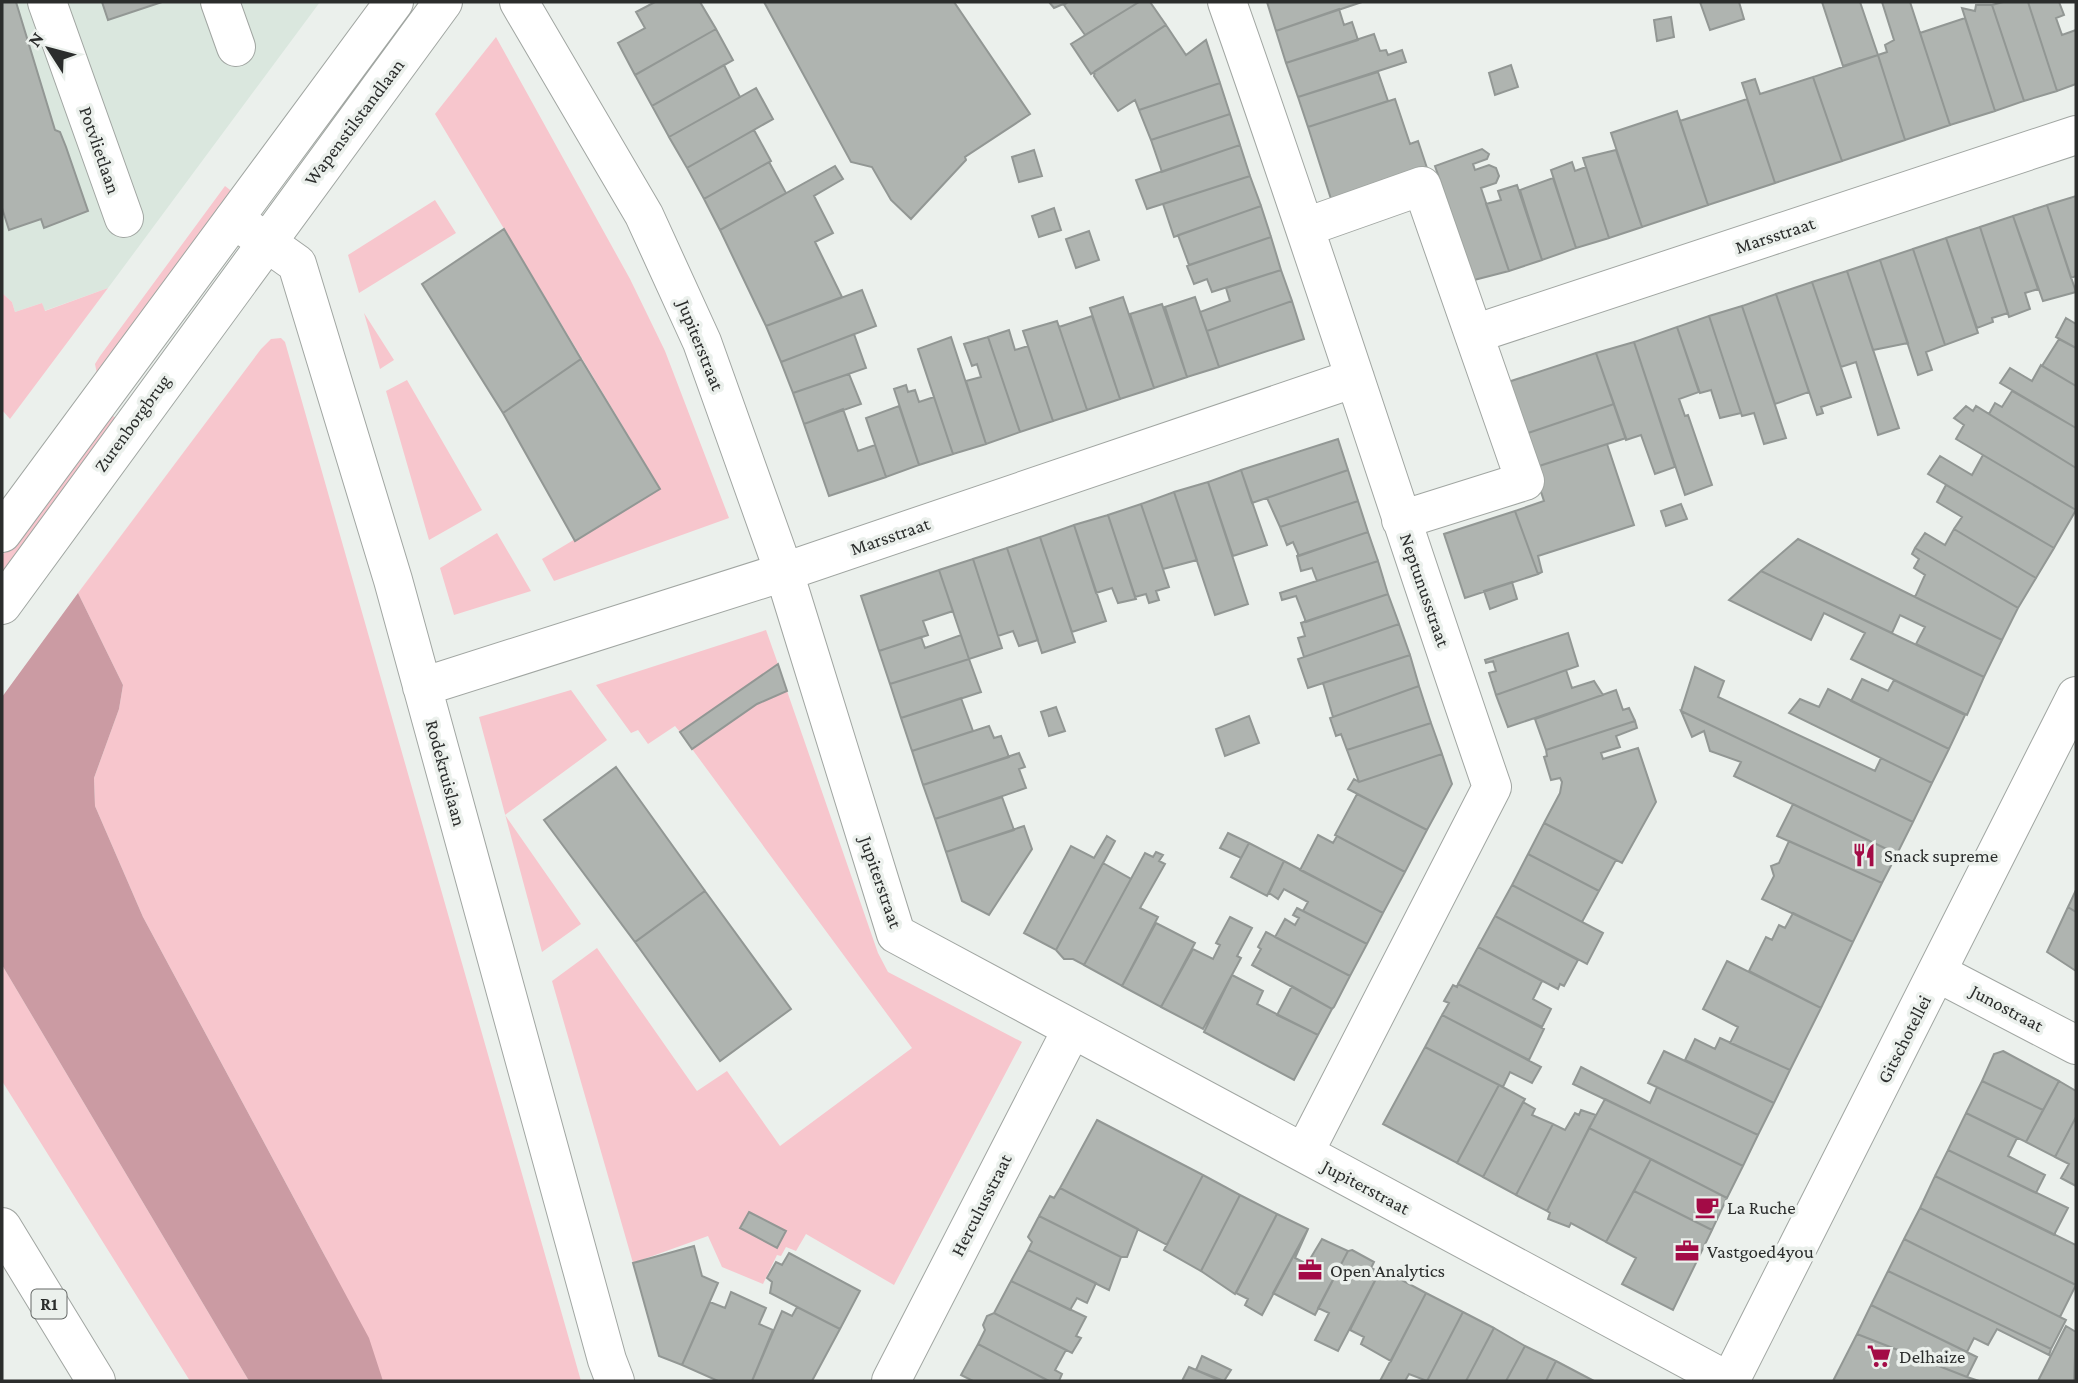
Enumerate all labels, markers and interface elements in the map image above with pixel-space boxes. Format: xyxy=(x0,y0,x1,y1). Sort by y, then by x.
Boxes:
north arrow xyxy=(14,14,84,84)
text: N xyxy=(23,28,48,51)
street label: Wapenstilstandlaan xyxy=(300,55,408,189)
street label: Potvlietlaan xyxy=(75,104,125,196)
street label: Marsstraat xyxy=(1732,212,1818,258)
street label: Jupiterstraat xyxy=(673,295,729,394)
street label: Zurenborgbrug xyxy=(90,370,174,476)
street label: Marsstraat xyxy=(847,512,933,559)
street label: Neptunusstraat xyxy=(1396,530,1454,650)
street label: Rodekruislaan xyxy=(422,718,470,828)
street label: Jupiterstraat xyxy=(855,831,907,931)
restaurant icon: Snack supreme xyxy=(1850,841,1878,869)
place label: Snack supreme xyxy=(1884,845,1998,866)
street label: Junostraat xyxy=(1965,979,2048,1036)
street label: Gitschotellei xyxy=(1873,992,1935,1086)
street label: Herculusstraat xyxy=(946,1150,1016,1260)
street label: Jupiterstraat xyxy=(1317,1154,1414,1219)
cafe icon: La Ruche xyxy=(1693,1193,1721,1221)
place label: La Ruche xyxy=(1727,1197,1796,1218)
office icon: Vastgoed4you xyxy=(1673,1237,1701,1265)
place label: Vastgoed4you xyxy=(1707,1241,1814,1262)
office icon: Open Analytics xyxy=(1296,1256,1324,1284)
place label: Open Analytics xyxy=(1330,1260,1445,1281)
road number: R1 xyxy=(32,1289,66,1318)
supermarket icon: Delhaize xyxy=(1865,1342,1893,1370)
place label: Delhaize xyxy=(1899,1346,1965,1367)

